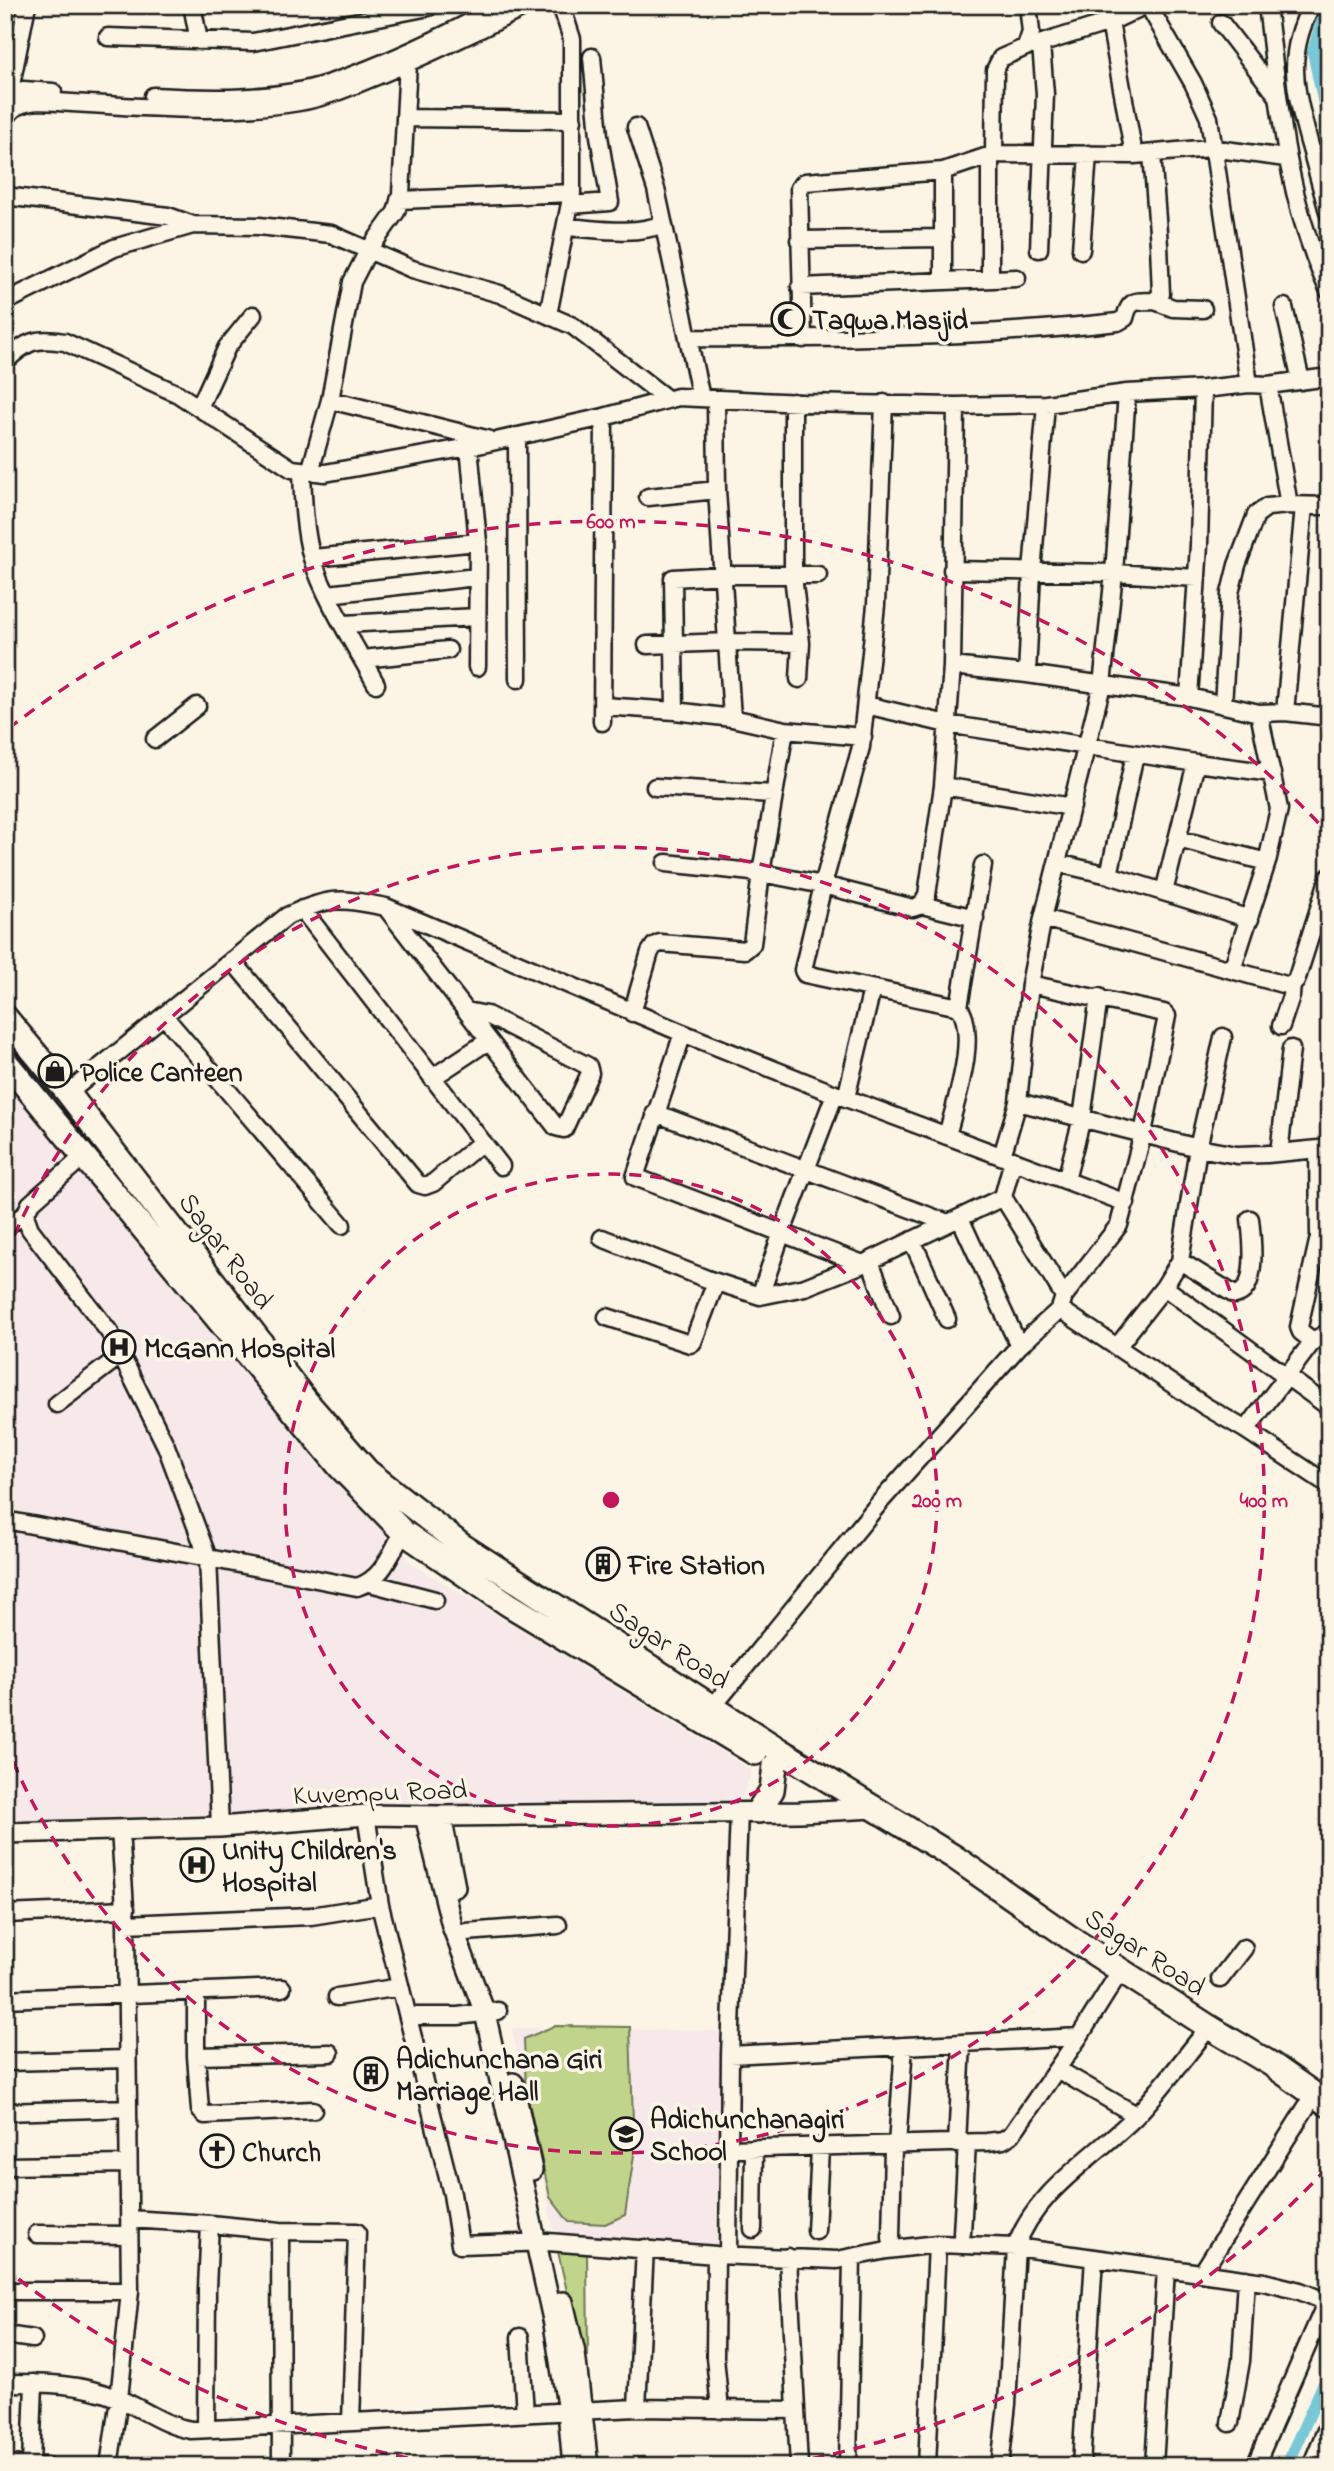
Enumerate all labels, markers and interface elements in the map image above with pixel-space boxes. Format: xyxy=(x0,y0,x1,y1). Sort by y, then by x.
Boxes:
mosque icon: Taqwa Masjid xyxy=(769,300,807,338)
place label: Taqwa Masjid xyxy=(812,302,968,343)
text: 600 m xyxy=(587,508,635,538)
shop icon: Police Canteen xyxy=(36,1052,74,1090)
place label: Police Canteen xyxy=(80,1054,243,1095)
street label: Sagar Road xyxy=(166,1185,282,1320)
hospital icon: McGann Hospital xyxy=(100,1328,138,1366)
place label: McGann Hospital xyxy=(144,1330,336,1371)
text: 200 m xyxy=(911,1487,962,1517)
text: 400 m xyxy=(1240,1487,1288,1517)
centre of rings xyxy=(599,1488,623,1512)
building icon: Fire Station xyxy=(584,1545,622,1583)
place label: Fire Station xyxy=(626,1547,765,1588)
street label: Sagar Road xyxy=(599,1592,737,1702)
street label: Kuvempu Road xyxy=(292,1771,468,1818)
place label: Unity Children's Hospital xyxy=(222,1832,397,1905)
hospital icon: Unity Children's Hospital xyxy=(178,1846,216,1884)
street label: Sagar Road xyxy=(1075,1899,1213,2009)
place label: Adichunchana Giri Marriage Hall xyxy=(396,2041,603,2115)
building icon: Adichunchana Giri Marriage Hall xyxy=(352,2055,390,2093)
place label: Adichunchanagiri School xyxy=(650,2101,845,2174)
school or university icon: Adichunchanagiri School xyxy=(607,2115,645,2153)
church icon: Church xyxy=(198,2132,236,2170)
place label: Church xyxy=(242,2134,321,2175)

